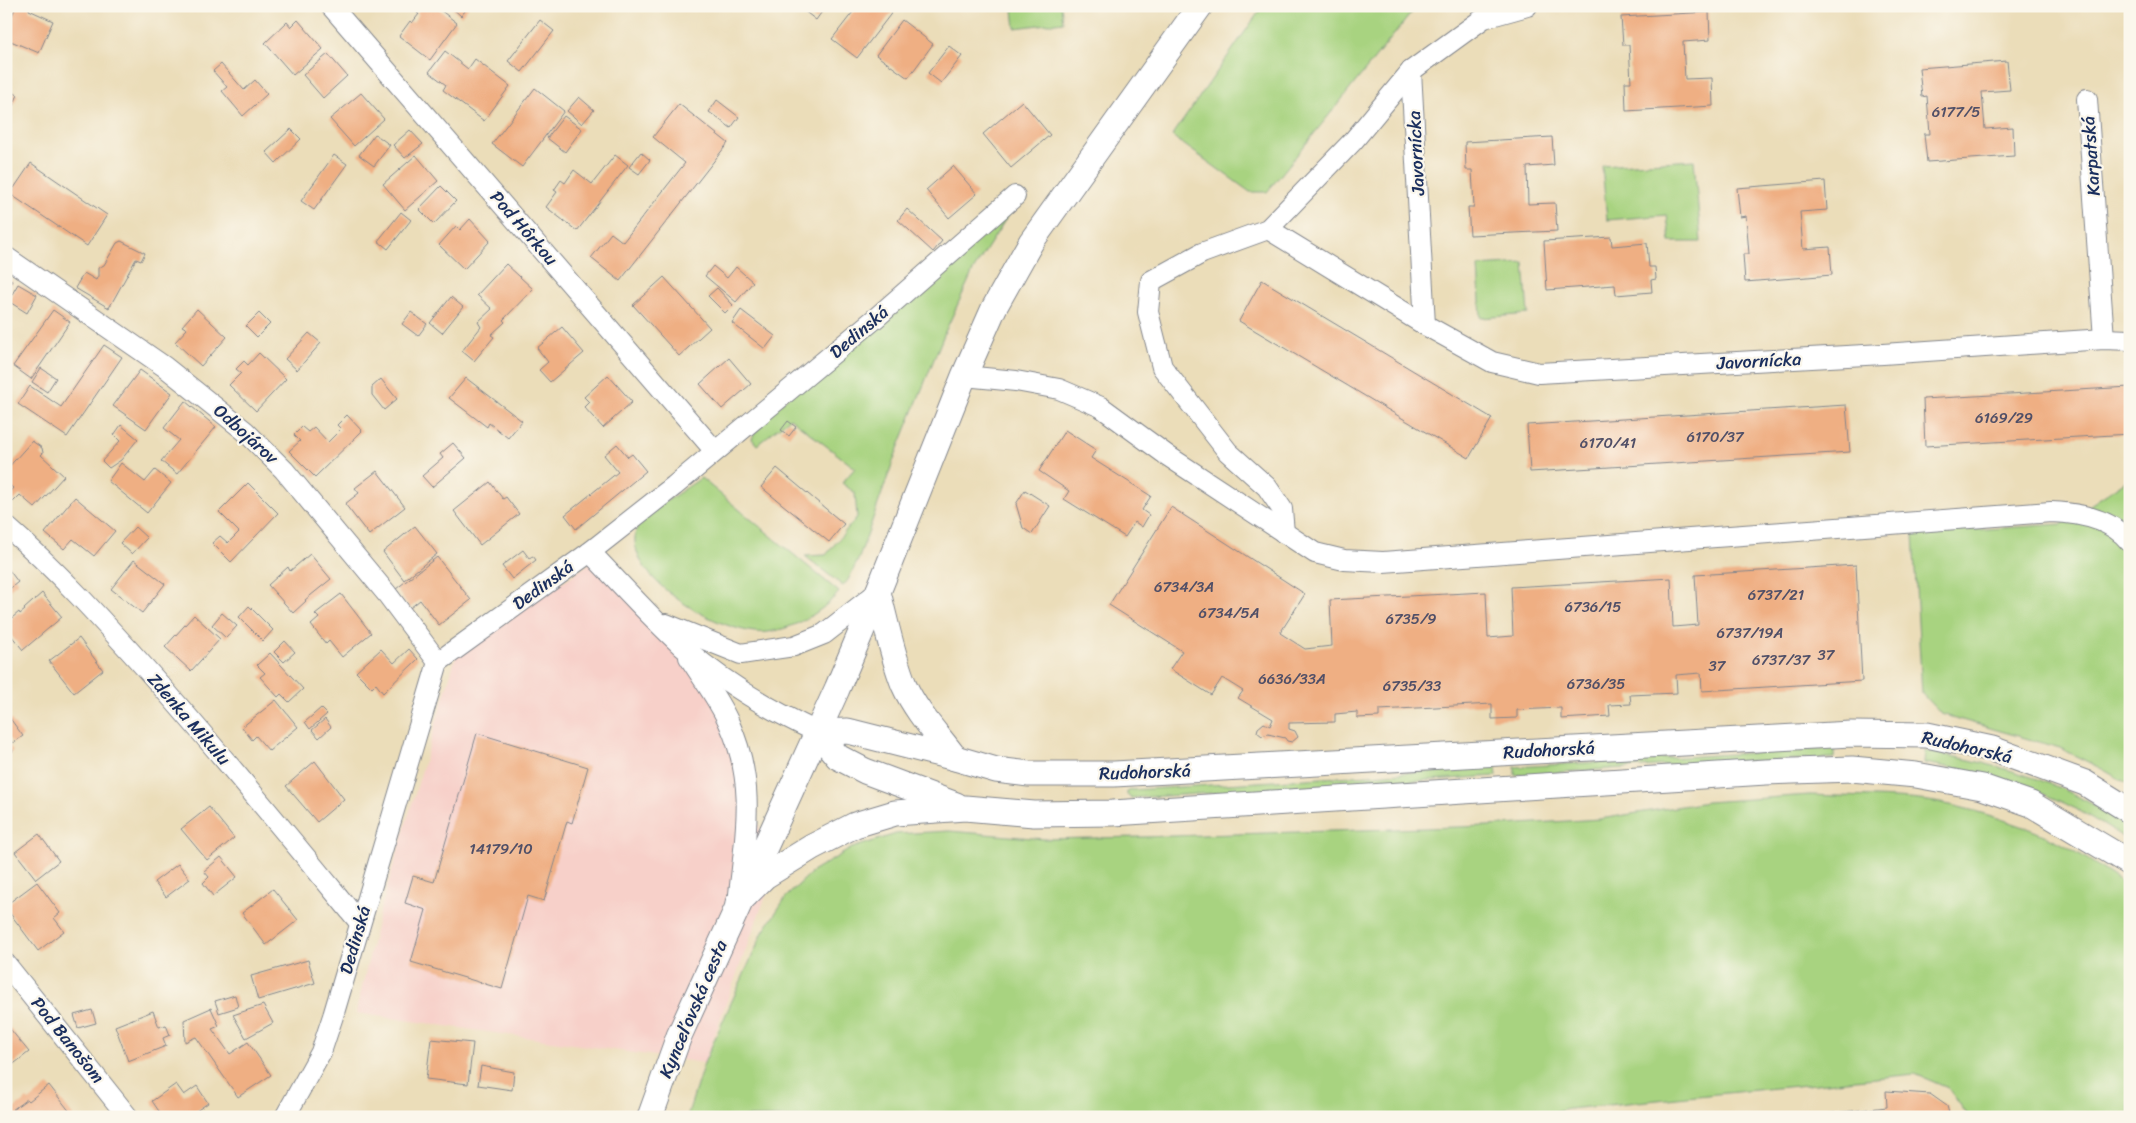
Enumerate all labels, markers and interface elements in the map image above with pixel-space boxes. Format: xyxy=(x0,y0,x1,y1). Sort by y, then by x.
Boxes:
house number: 6177/5 xyxy=(1932,99,1980,125)
street label: Javornícka xyxy=(1398,110,1434,197)
street label: Karpatská xyxy=(2072,115,2110,197)
street label: Pod Hôrkou xyxy=(482,183,566,273)
street label: Dedinská xyxy=(822,297,896,367)
street label: Javornícka xyxy=(1715,343,1802,379)
street label: Odbojárov xyxy=(206,396,287,473)
house number: 6169/29 xyxy=(1975,405,2033,431)
house number: 6170/37 xyxy=(1686,424,1745,450)
house number: 6170/41 xyxy=(1580,430,1636,456)
street label: Dedinská xyxy=(505,551,581,619)
house number: 6734/3A xyxy=(1154,574,1214,600)
house number: 6737/21 xyxy=(1748,582,1804,608)
house number: 6736/15 xyxy=(1565,594,1621,620)
house number: 6734/5A xyxy=(1198,600,1260,626)
house number: 6735/9 xyxy=(1385,606,1437,632)
house number: 6737/19A xyxy=(1717,620,1783,646)
house number: 37 xyxy=(1818,642,1836,668)
house number: 6737/37 xyxy=(1752,647,1811,673)
house number: 37 xyxy=(1709,653,1727,679)
street label: Zdenka Mikulu xyxy=(139,665,239,773)
house number: 6636/33A xyxy=(1258,666,1326,692)
house number: 6736/35 xyxy=(1567,671,1625,697)
house number: 6735/33 xyxy=(1383,673,1441,699)
street label: Rudohorská xyxy=(1919,721,2015,773)
street label: Rudohorská xyxy=(1502,732,1596,768)
street label: Rudohorská xyxy=(1099,754,1191,790)
house number: 14179/10 xyxy=(469,836,533,862)
street label: Dedinská xyxy=(330,902,380,978)
street label: Kynceľovská cesta xyxy=(649,934,737,1083)
street label: Pod Banošom xyxy=(23,989,113,1091)

